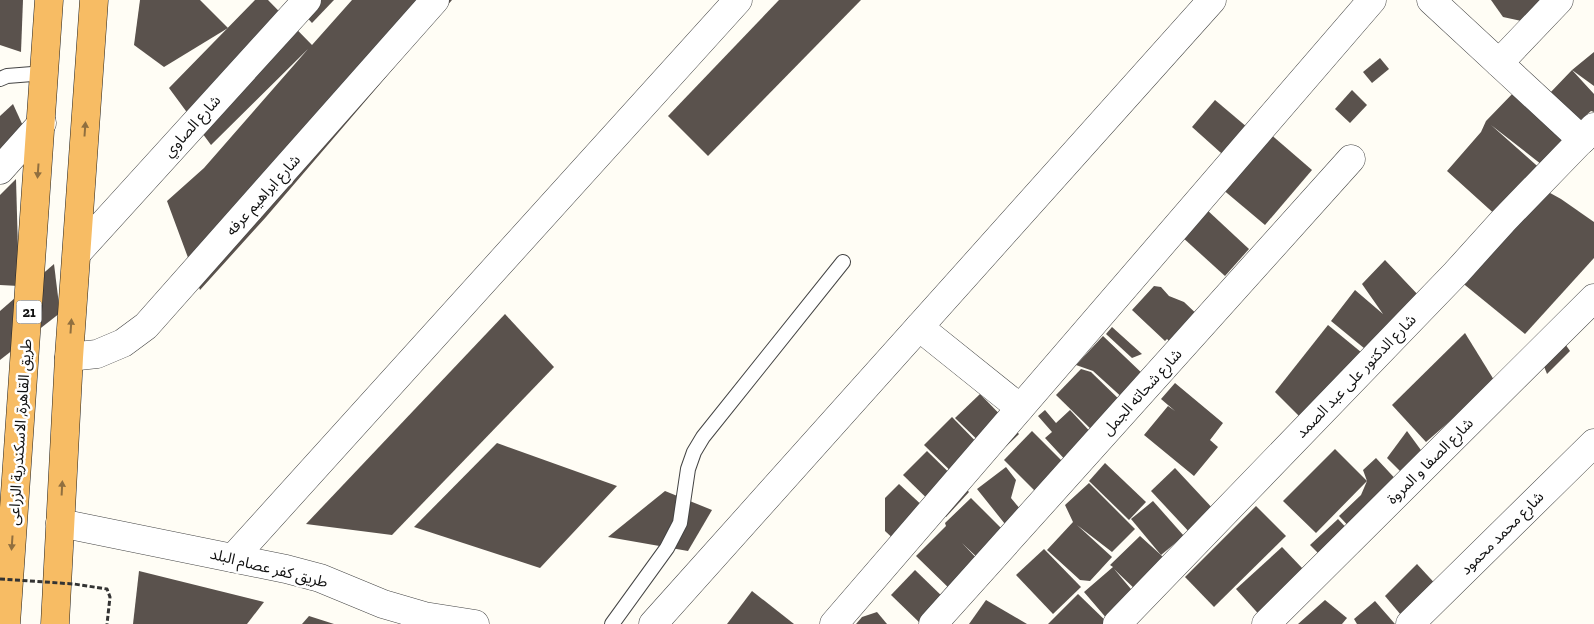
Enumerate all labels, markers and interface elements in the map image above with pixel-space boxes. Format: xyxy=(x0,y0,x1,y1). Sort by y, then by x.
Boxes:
street label: شارع الصاوي xyxy=(160,91,227,163)
one-way arrow xyxy=(82,120,90,136)
street label: شارع ابراهيم عرفه xyxy=(222,151,306,241)
one-way arrow xyxy=(34,163,42,179)
road number: 21 xyxy=(16,300,42,324)
street label: شارع الدكتور على عبد الصمد xyxy=(1292,310,1422,444)
one-way arrow xyxy=(68,317,76,333)
street label: طريق القاهرة, الاسكندرية الزراعى xyxy=(4,338,37,526)
street label: شارع شحاته الجمل xyxy=(1098,345,1188,441)
street label: شارع الصفا و المروة xyxy=(1383,414,1479,510)
one-way arrow xyxy=(59,480,67,496)
street label: شارع محمد محمود xyxy=(1457,487,1550,581)
one-way arrow xyxy=(8,535,16,551)
street label: طريق كفر عصام البلد xyxy=(208,545,330,593)

